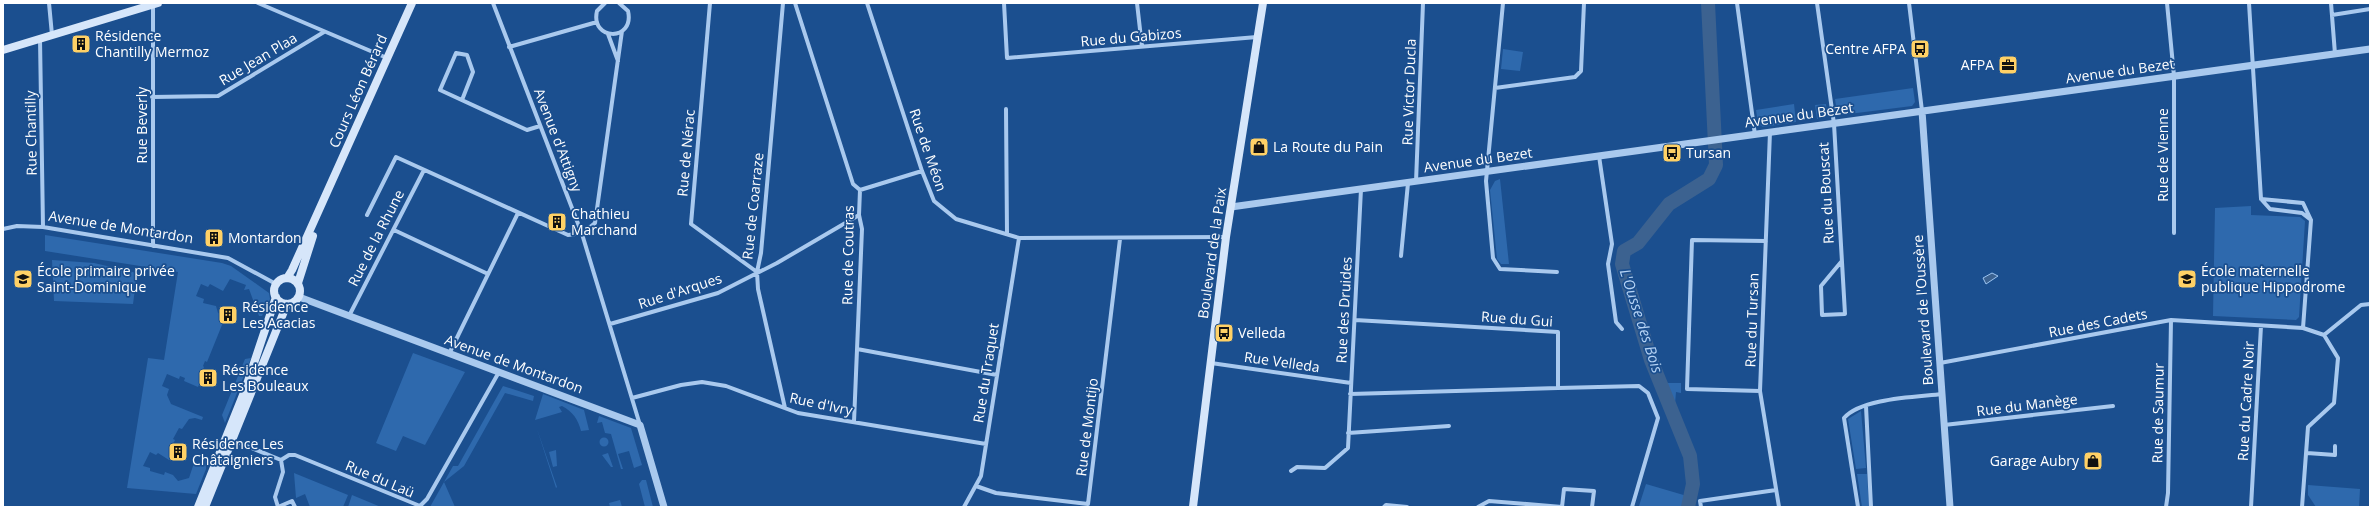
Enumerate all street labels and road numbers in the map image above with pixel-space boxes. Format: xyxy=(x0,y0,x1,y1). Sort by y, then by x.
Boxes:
street label: Rue du Gabizos xyxy=(1080,23,1183,50)
street label: Rue Jean Plaa xyxy=(215,28,300,89)
street label: Cours Léon Bérard xyxy=(324,31,391,151)
street label: Rue Victor Ducla xyxy=(1397,38,1420,146)
street label: Avenue du Bezet xyxy=(2064,53,2175,88)
street label: Avenue d'Attigny xyxy=(530,85,587,195)
street label: Rue Beverly xyxy=(132,86,151,163)
street label: Rue Chantilly xyxy=(20,89,41,176)
street label: Avenue du Bezet xyxy=(1743,97,1854,132)
street label: Rue de Méon xyxy=(905,106,951,194)
street label: Rue de Nérac xyxy=(672,108,699,197)
street label: Rue de Vienne xyxy=(2153,108,2172,202)
street label: Avenue du Bezet xyxy=(1422,142,1533,177)
street label: Rue du Bouscat xyxy=(1813,142,1838,244)
street label: Rue de Coarraze xyxy=(737,151,768,260)
street label: Boulevard de la Paix xyxy=(1193,185,1230,320)
street label: Rue de la Rhune xyxy=(343,186,408,289)
street label: Rue de Coutras xyxy=(837,205,858,305)
street label: Avenue de Montardon xyxy=(47,206,195,247)
street label: Boulevard de l'Oussère xyxy=(1908,234,1937,386)
street label: Rue des Druides xyxy=(1331,256,1356,364)
street label: Rue d'Arques xyxy=(636,268,724,313)
street label: Rue du Tursan xyxy=(1740,272,1763,368)
street label: Rue des Cadets xyxy=(2047,304,2149,341)
street label: Rue du Gui xyxy=(1481,307,1554,330)
street label: Rue du Traquet xyxy=(968,322,1003,424)
street label: Avenue de Montardon xyxy=(442,330,586,397)
street label: Rue du Cadre Noir xyxy=(2233,340,2258,461)
street label: Rue Velleda xyxy=(1243,347,1321,376)
street label: Rue de Saumur xyxy=(2147,363,2168,463)
street label: Rue de Montijo xyxy=(1071,377,1102,477)
street label: Rue d'Ivry xyxy=(788,388,855,420)
street label: Rue du Manège xyxy=(1975,389,2079,420)
street label: Rue du Laü xyxy=(343,455,418,502)

